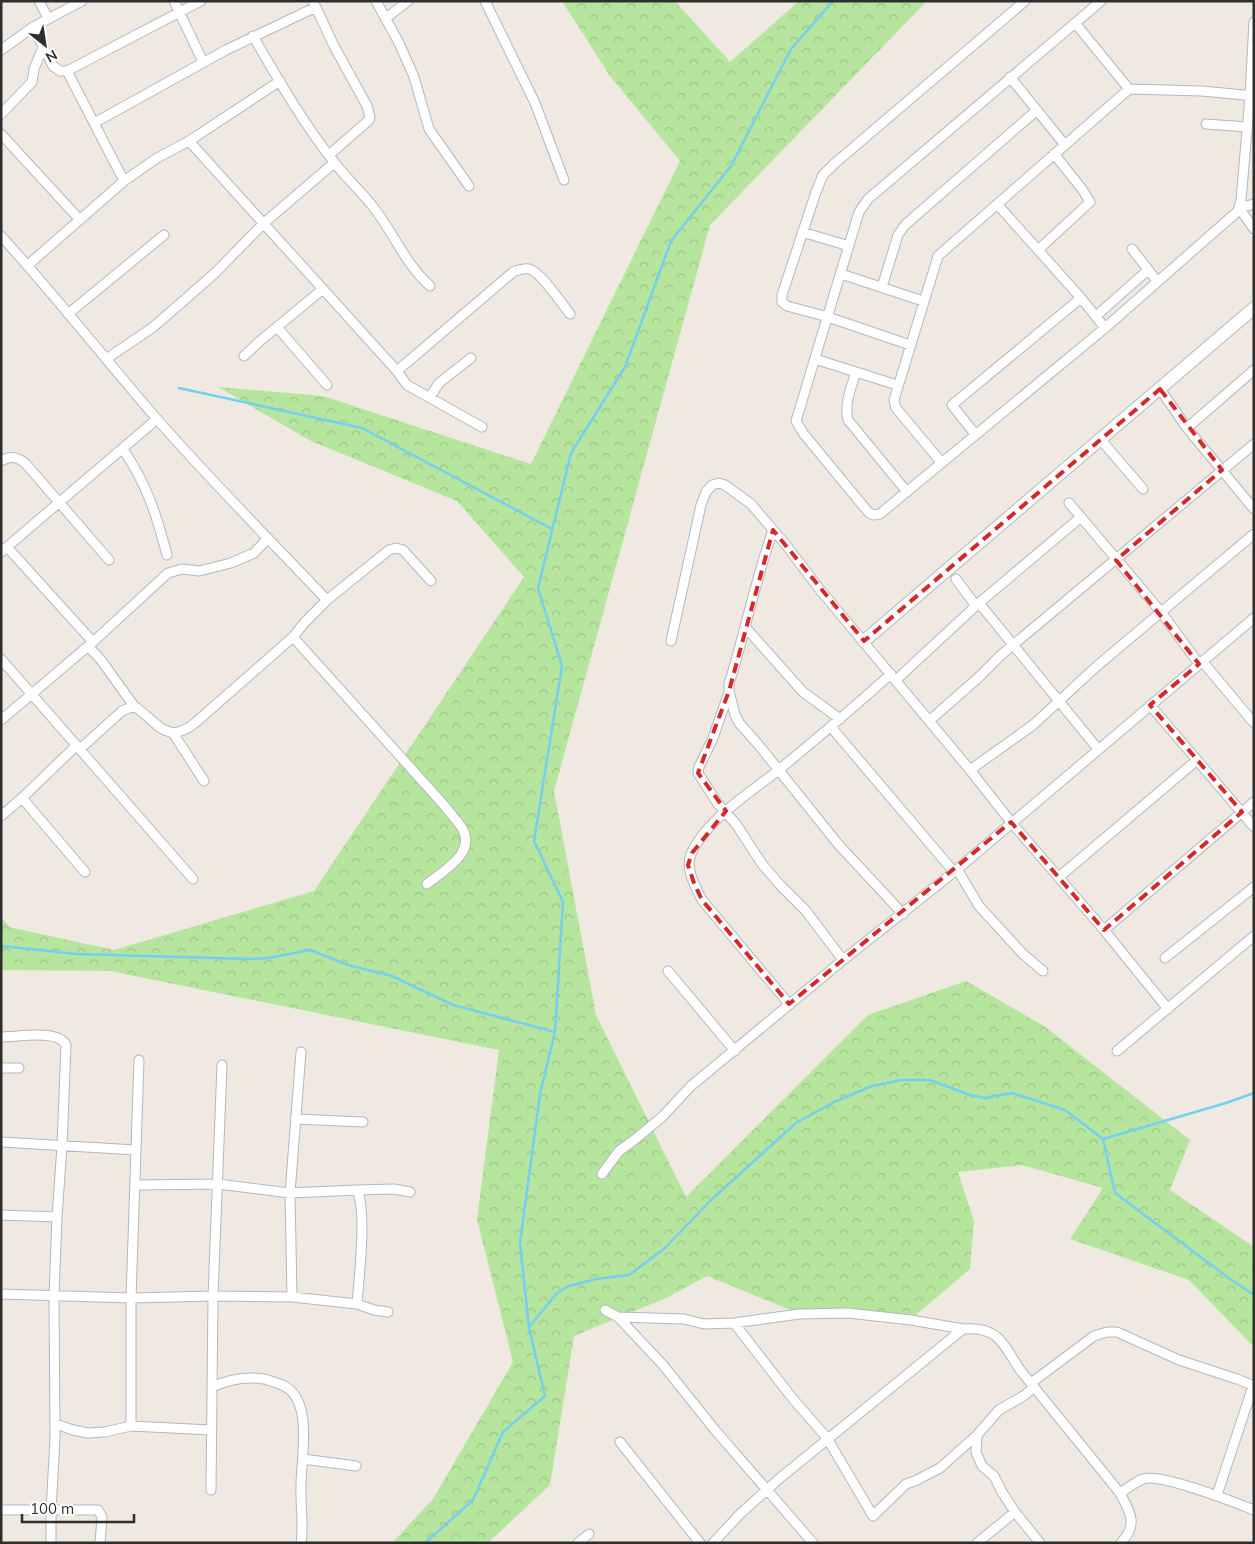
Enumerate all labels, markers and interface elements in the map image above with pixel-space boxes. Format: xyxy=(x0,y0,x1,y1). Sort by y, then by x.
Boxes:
north arrow xyxy=(20,20,70,70)
text: N xyxy=(42,46,61,67)
scale bar xyxy=(22,1492,135,1524)
text: 100 m xyxy=(30,1499,74,1518)

